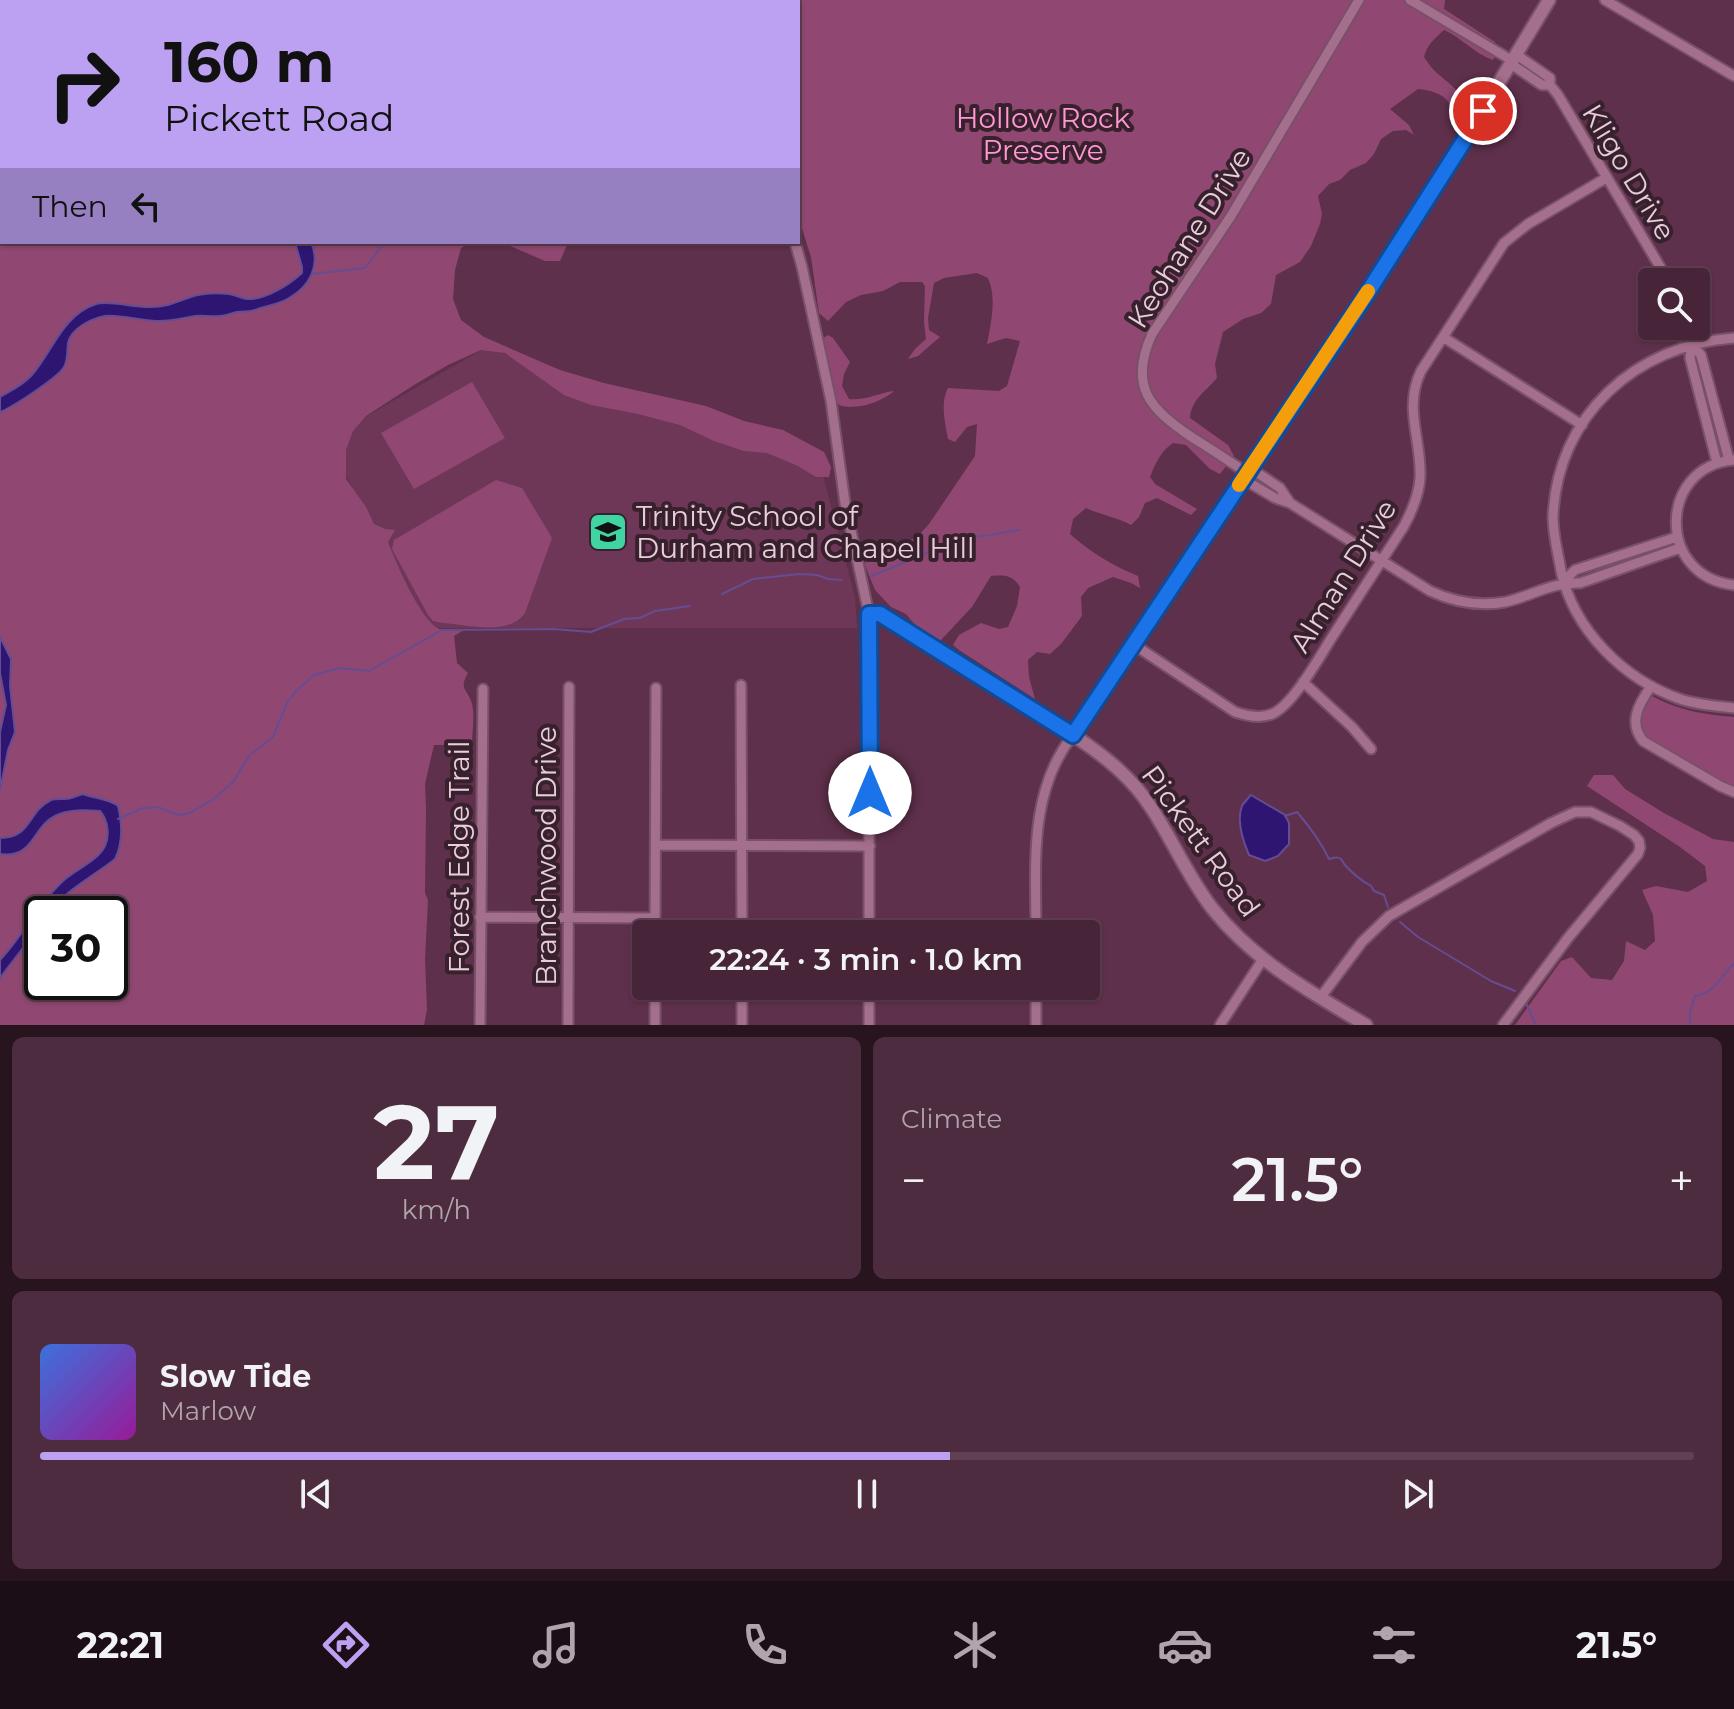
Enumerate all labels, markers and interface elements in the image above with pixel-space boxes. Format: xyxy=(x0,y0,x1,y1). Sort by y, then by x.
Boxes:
text: 160 m xyxy=(164,28,334,96)
icon: right xyxy=(32,32,136,136)
pin xyxy=(1449,77,1517,145)
icon: arrive xyxy=(1461,89,1505,133)
text: Pickett Road xyxy=(164,96,394,140)
street label: Kligo Drive xyxy=(1575,98,1683,246)
park label: Hollow Rock Preserve xyxy=(956,101,1131,167)
street label: Keohane Drive xyxy=(1120,142,1258,334)
icon: left xyxy=(124,184,168,228)
text: Then xyxy=(32,188,108,225)
map controls xyxy=(1638,268,1710,340)
button: search xyxy=(1638,268,1710,340)
street label: Alman Drive xyxy=(1283,493,1403,659)
place label: Trinity School of Durham and Chapel Hill xyxy=(636,499,975,565)
school or university icon: Trinity School of Durham and Chapel Hill xyxy=(587,511,629,553)
street label: Branchwood Drive xyxy=(529,726,563,986)
street label: Forest Edge Trail xyxy=(442,740,476,974)
position arrow xyxy=(828,751,912,835)
street label: Pickett Road xyxy=(1135,759,1267,923)
speed limit sign: 30 xyxy=(24,896,128,1000)
text: 22:24 · 3 min · 1.0 km xyxy=(709,941,1023,978)
text: 27 xyxy=(374,1078,499,1205)
text: Climate xyxy=(901,1103,1002,1135)
text: 21.5° xyxy=(1231,1143,1364,1216)
text: − xyxy=(901,1153,926,1207)
text: + xyxy=(1669,1153,1694,1207)
text: km/h xyxy=(402,1194,471,1226)
text: Slow Tide xyxy=(160,1358,311,1395)
text: Marlow xyxy=(160,1395,256,1427)
icon: previous xyxy=(294,1472,338,1516)
icon: pause xyxy=(845,1472,889,1516)
icon: next xyxy=(1396,1472,1440,1516)
icon: directions xyxy=(318,1617,374,1673)
icon: music xyxy=(528,1617,584,1673)
icon: phone xyxy=(737,1617,793,1673)
icon: climate xyxy=(947,1617,1003,1673)
icon: car xyxy=(1157,1617,1213,1673)
icon: filters xyxy=(1366,1617,1422,1673)
text: 22:21 xyxy=(77,1623,164,1667)
text: 21.5° xyxy=(1576,1623,1657,1667)

